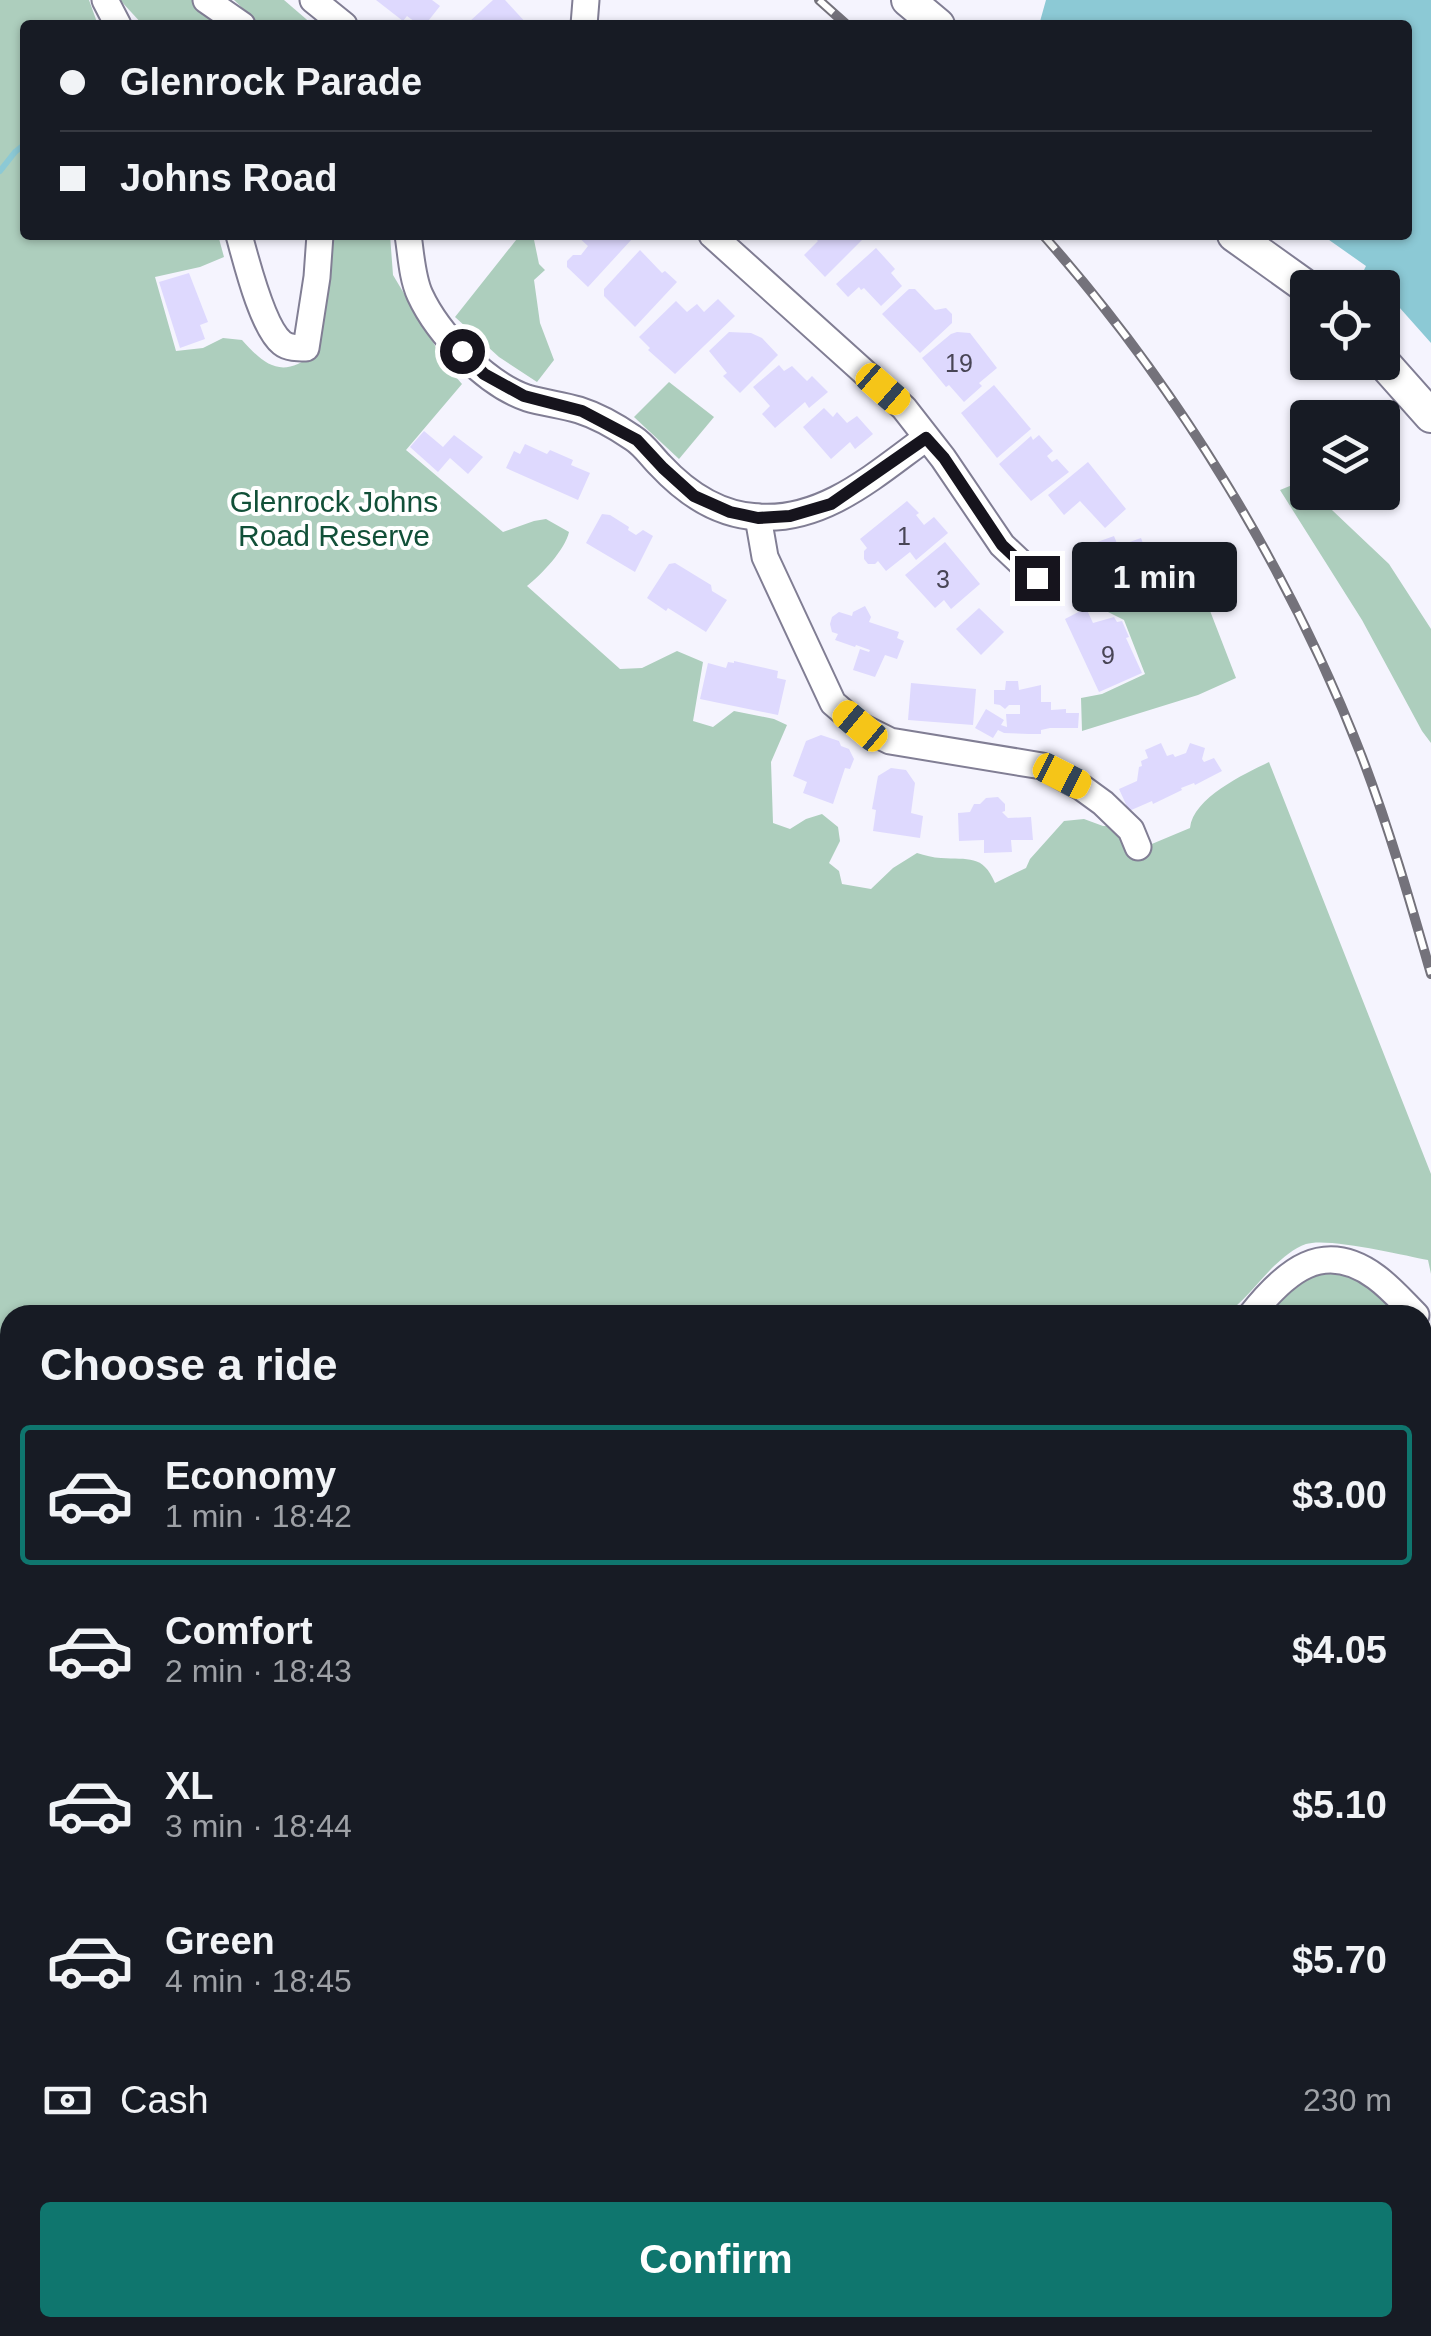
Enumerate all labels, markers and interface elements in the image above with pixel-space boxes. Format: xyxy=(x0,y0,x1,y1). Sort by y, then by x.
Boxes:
text: Glenrock Parade xyxy=(120,61,422,103)
text: Johns Road xyxy=(120,157,337,199)
map controls xyxy=(1290,270,1400,510)
button: locate xyxy=(1290,270,1400,380)
route start xyxy=(440,329,485,374)
house number: 19 xyxy=(945,349,973,377)
car xyxy=(851,358,915,420)
button: layers xyxy=(1290,400,1400,510)
park label: Glenrock Johns Road Reserve xyxy=(230,485,438,552)
house number: 1 xyxy=(897,522,911,550)
callout: 1 min xyxy=(1072,543,1237,613)
route end xyxy=(1015,556,1060,601)
text: 1 min xyxy=(1113,559,1196,595)
house number: 3 xyxy=(936,565,950,593)
house number: 9 xyxy=(1101,641,1115,669)
car xyxy=(827,695,893,757)
car xyxy=(1028,749,1096,803)
text: Choose a ride xyxy=(40,1339,338,1390)
icon: car xyxy=(45,1450,135,1540)
text: Economy xyxy=(165,1455,336,1497)
text: $3.00 xyxy=(1292,1474,1387,1516)
text: 1 min · 18:42 xyxy=(165,1498,352,1534)
icon: car xyxy=(45,1605,135,1695)
text: Comfort xyxy=(165,1610,313,1652)
text: $4.05 xyxy=(1292,1629,1387,1671)
text: 2 min · 18:43 xyxy=(165,1653,352,1689)
icon: car xyxy=(45,1760,135,1850)
text: XL xyxy=(165,1765,214,1807)
text: $5.10 xyxy=(1292,1784,1387,1826)
text: 3 min · 18:44 xyxy=(165,1808,352,1844)
icon: car xyxy=(45,1915,135,2005)
text: Green xyxy=(165,1920,275,1962)
text: $5.70 xyxy=(1292,1939,1387,1981)
text: 4 min · 18:45 xyxy=(165,1963,352,1999)
icon: cash xyxy=(40,2073,95,2128)
text: Cash xyxy=(120,2079,209,2121)
text: 230 m xyxy=(1303,2082,1392,2118)
button: Confirm xyxy=(40,2202,1392,2317)

